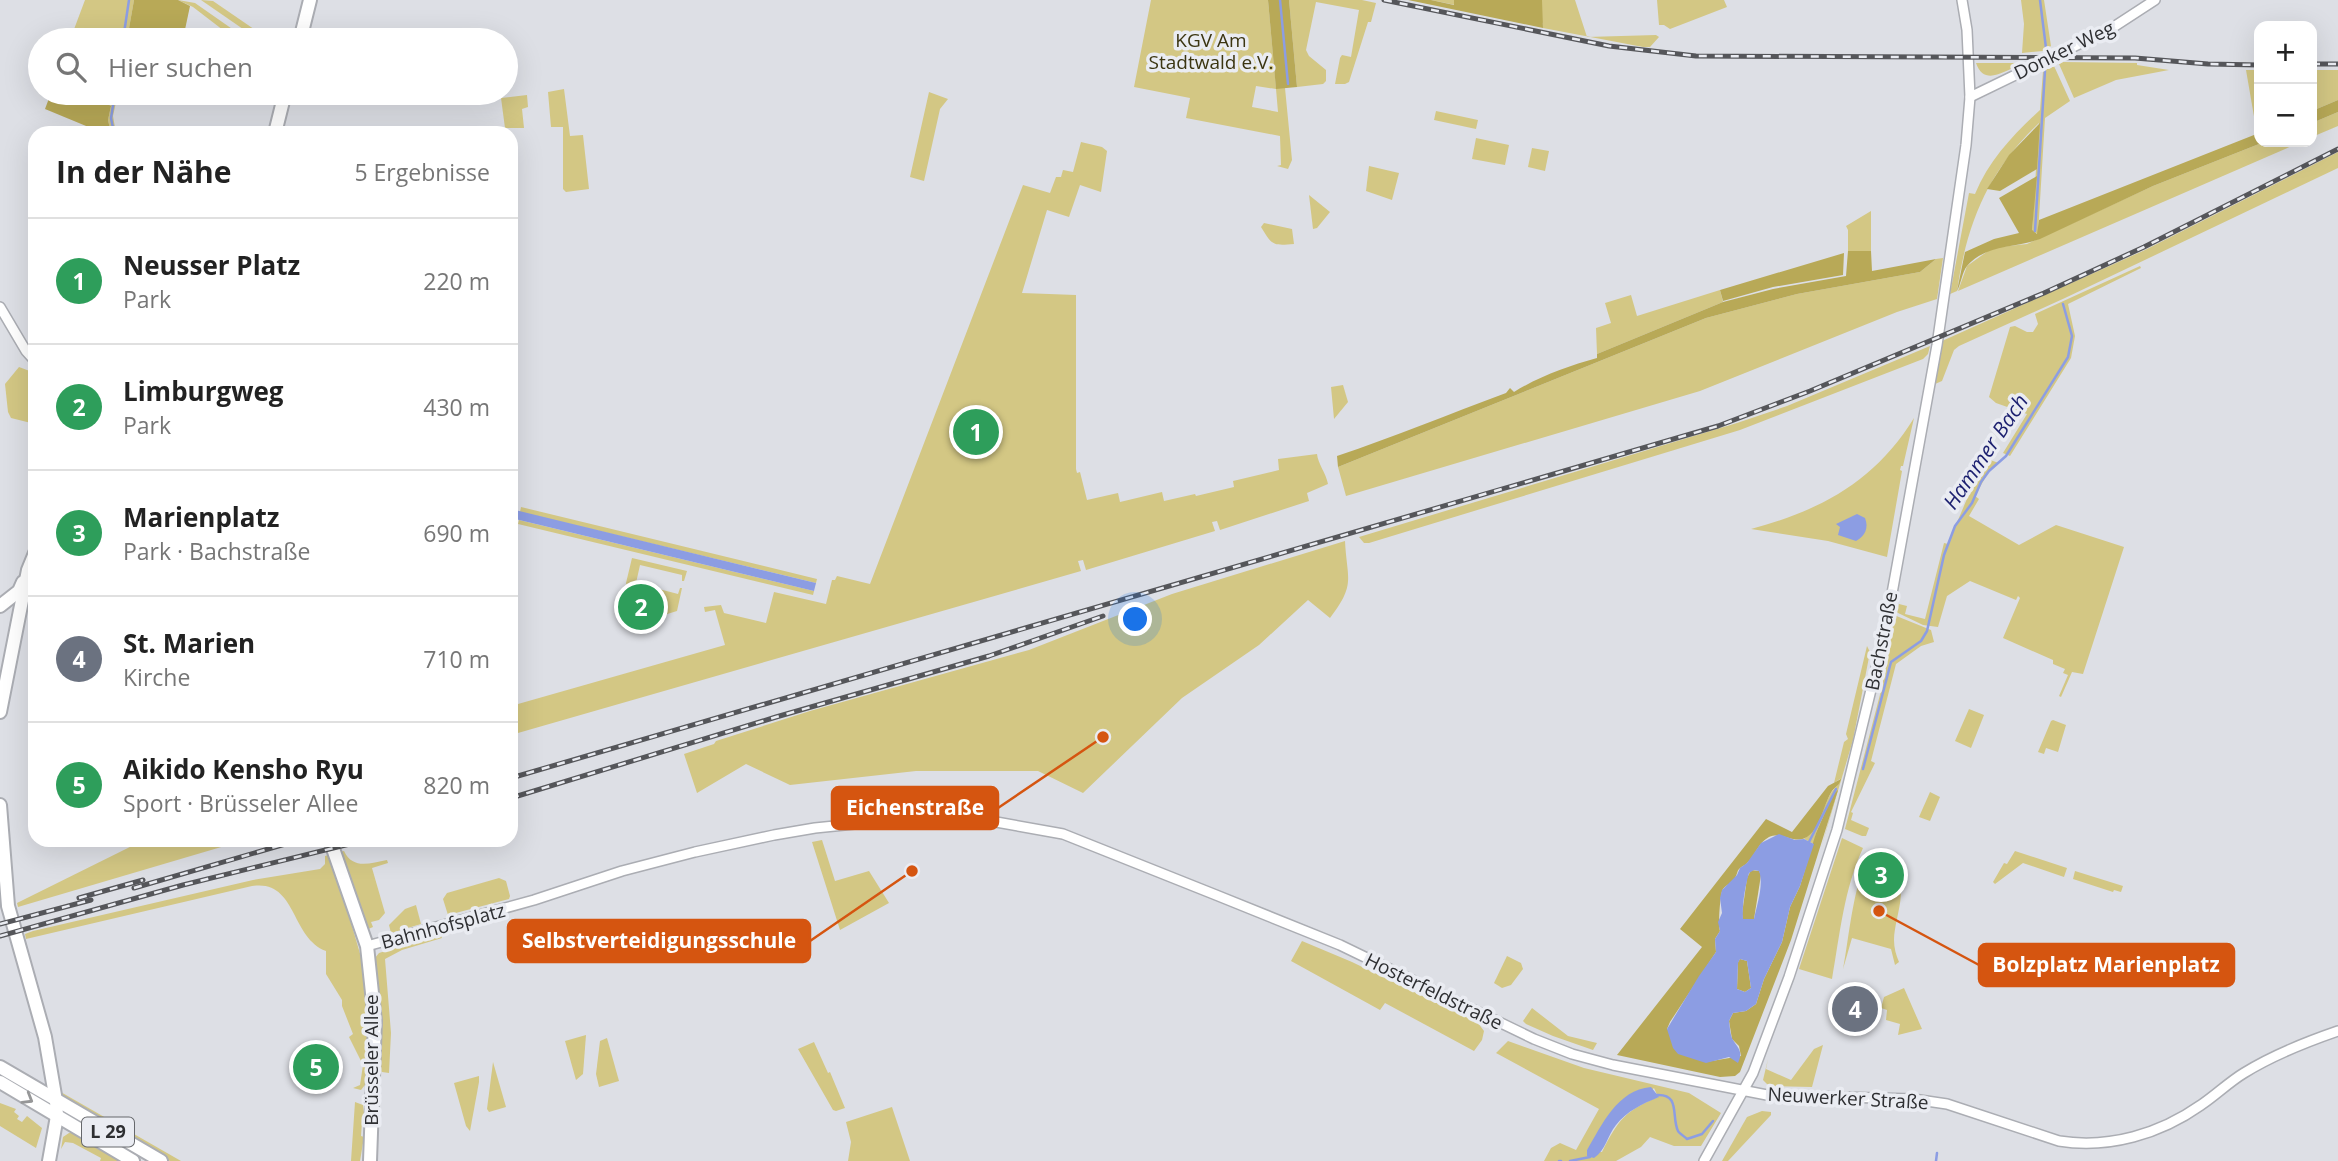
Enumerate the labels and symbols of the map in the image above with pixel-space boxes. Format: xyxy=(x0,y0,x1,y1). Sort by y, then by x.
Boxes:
street label: Donker Weg xyxy=(2009,14,2119,86)
park label: KGV Am Stadtwald e.V. xyxy=(1149,27,1273,75)
water label: Hammer Bach xyxy=(1936,388,2034,514)
pin: 1 xyxy=(953,406,999,458)
pin: 2 xyxy=(618,581,664,633)
street label: Bachstraße xyxy=(1859,589,1903,693)
your location xyxy=(1118,602,1152,636)
callout: Eichenstraße xyxy=(832,787,998,829)
text: Eichenstraße xyxy=(846,793,984,821)
pin: 3 xyxy=(1858,849,1904,901)
street label: Bahnhofsplatz xyxy=(378,897,508,955)
callout: Selbstverteidigungsschule xyxy=(508,920,810,962)
text: Selbstverteidigungsschule xyxy=(522,926,796,954)
callout: Bolzplatz Marienplatz xyxy=(1979,944,2234,986)
street label: Hosterfeldstraße xyxy=(1361,946,1507,1036)
text: Bolzplatz Marienplatz xyxy=(1992,950,2220,978)
pin: 4 xyxy=(1832,983,1878,1035)
street label: Brüsseler Allee xyxy=(358,994,384,1126)
pin: 5 xyxy=(293,1041,339,1093)
street label: Neuwerker Straße xyxy=(1767,1081,1929,1115)
one-way arrow xyxy=(21,1091,34,1104)
road number: L 29 xyxy=(82,1118,134,1147)

